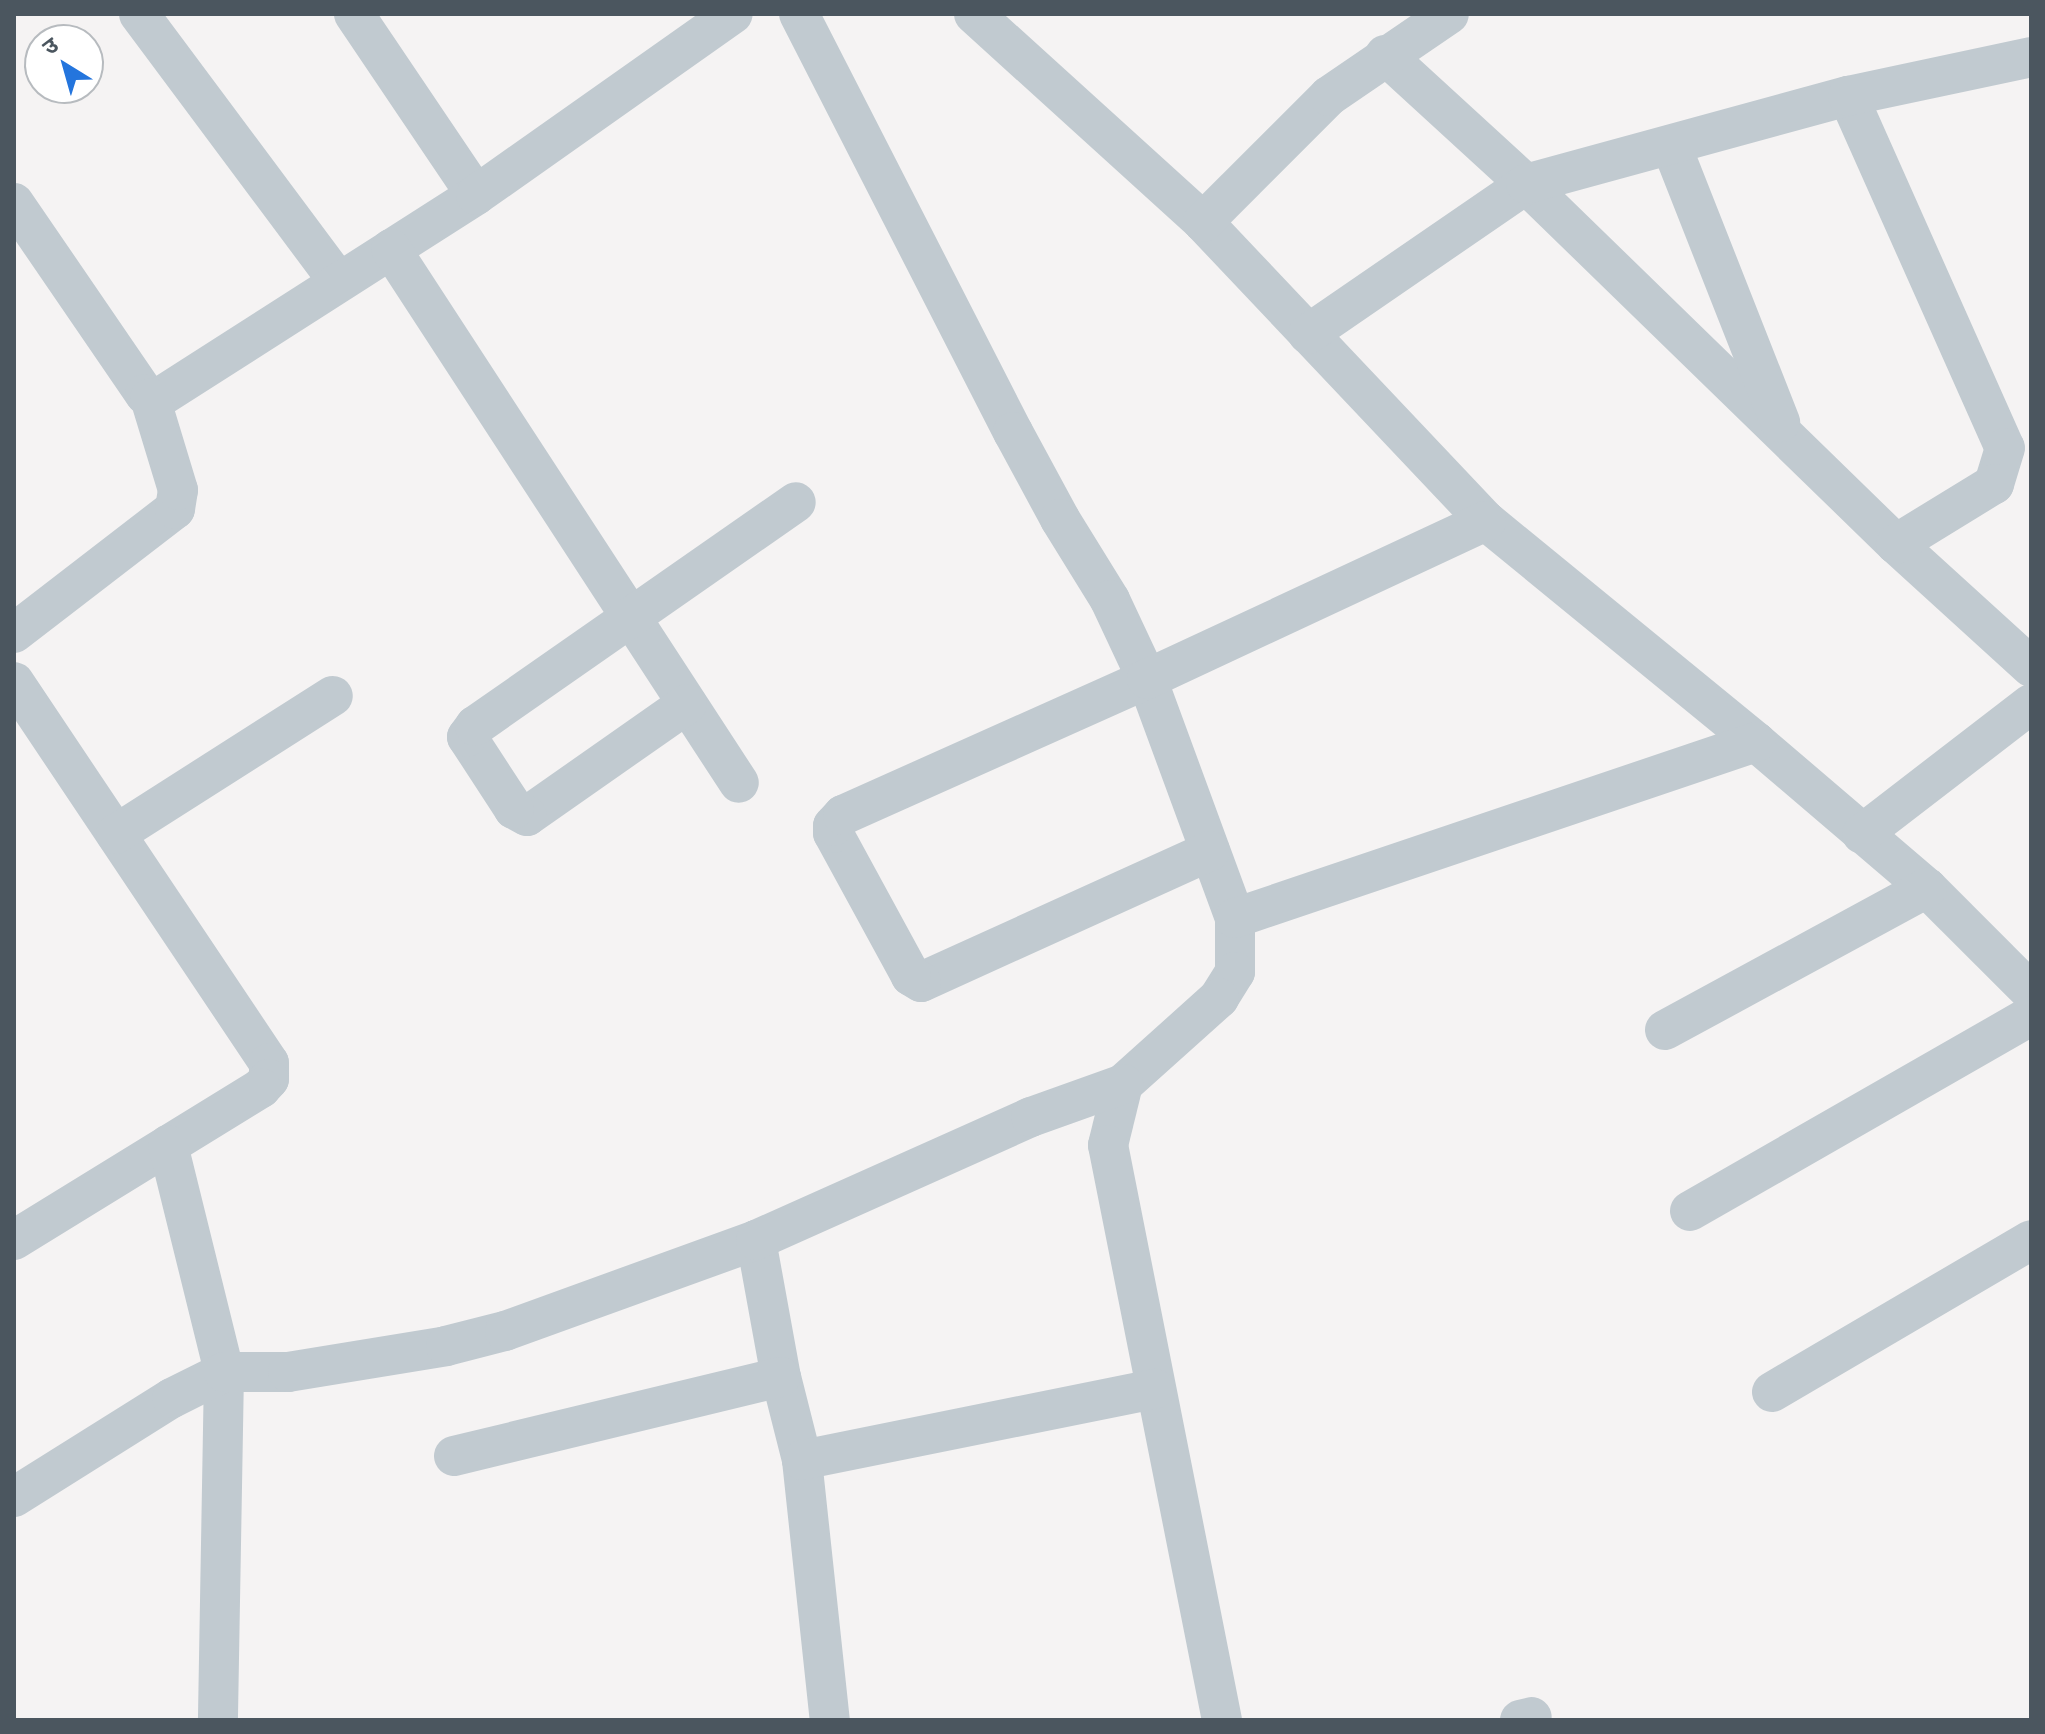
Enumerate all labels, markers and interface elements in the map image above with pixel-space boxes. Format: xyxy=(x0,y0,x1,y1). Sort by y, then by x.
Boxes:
north arrow xyxy=(24,24,104,104)
text: उ xyxy=(38,32,63,60)

